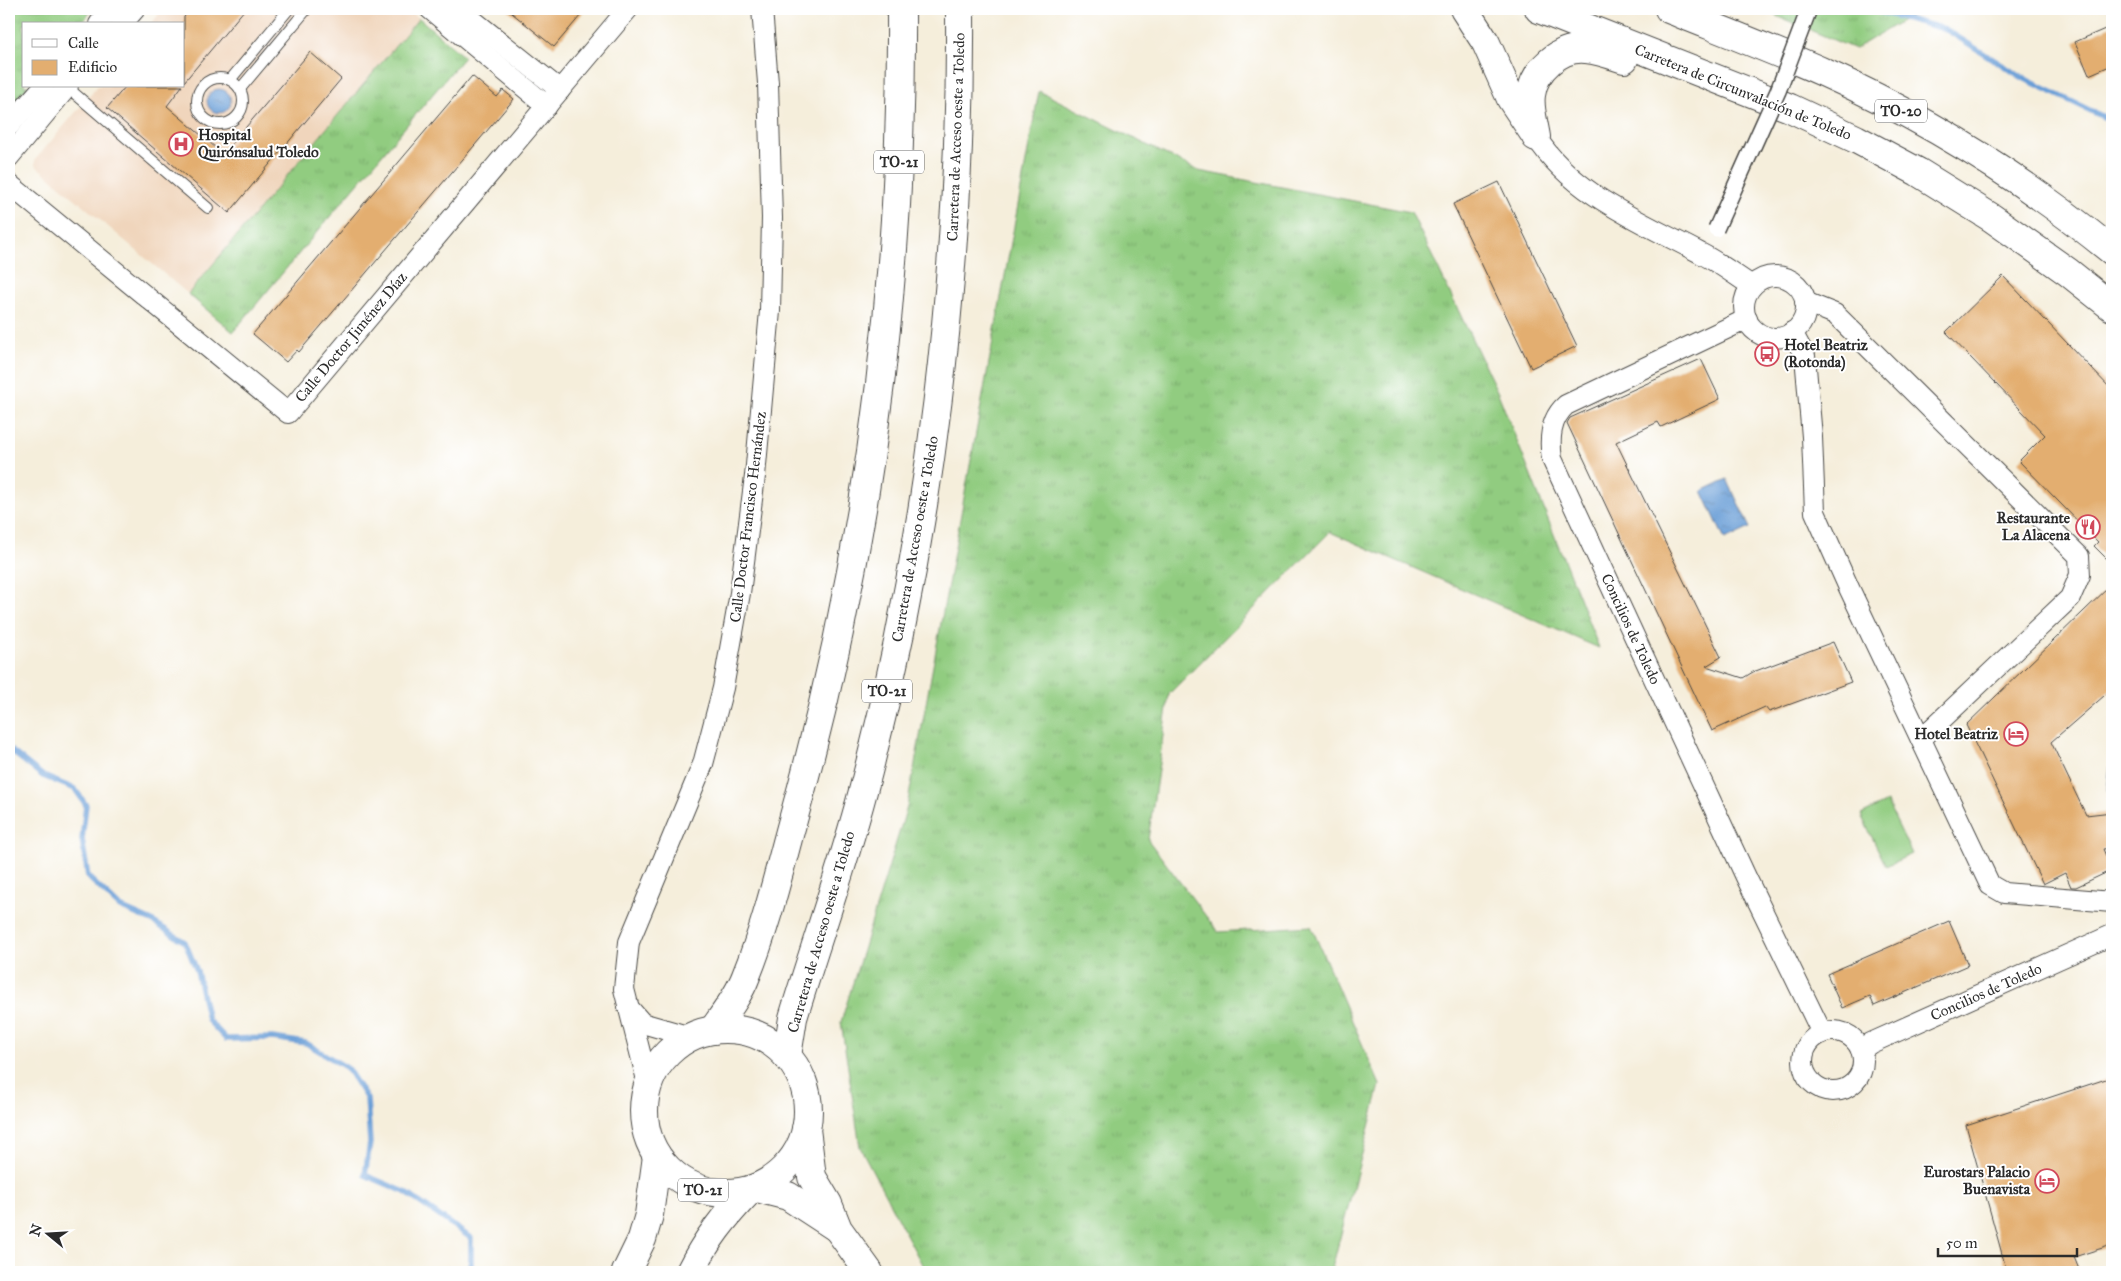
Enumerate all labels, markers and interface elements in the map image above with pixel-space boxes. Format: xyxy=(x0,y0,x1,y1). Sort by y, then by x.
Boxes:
legend xyxy=(22,22,185,88)
street label: Carretera de Acceso oeste a Toledo xyxy=(943,32,969,242)
text: Calle xyxy=(68,34,99,52)
street label: Carretera de Circunvalación de Toledo xyxy=(1632,40,1854,144)
text: Edificio xyxy=(68,58,117,76)
road number: TO-20 xyxy=(1875,100,1927,122)
place label: Hospital Quirónsalud Toledo xyxy=(198,126,319,162)
hospital icon: Hospital Quirónsalud Toledo xyxy=(168,131,194,157)
road number: TO-21 xyxy=(874,150,924,173)
street label: Calle Doctor Jiménez Díaz xyxy=(291,268,412,406)
place label: Hotel Beatriz (Rotonda) xyxy=(1784,336,1868,372)
bus stop icon: Hotel Beatriz (Rotonda) xyxy=(1754,341,1780,367)
street label: Calle Doctor Francisco Hernández xyxy=(726,410,770,624)
street label: Carretera de Acceso oeste a Toledo xyxy=(888,434,942,643)
place label: Restaurante La Alacena xyxy=(1997,509,2071,544)
restaurant icon: Restaurante La Alacena xyxy=(2075,514,2101,540)
street label: Concilios de Toledo xyxy=(1597,571,1665,687)
road number: TO-21 xyxy=(862,679,912,702)
hotel icon: Hotel Beatriz xyxy=(2003,721,2029,747)
place label: Hotel Beatriz xyxy=(1914,725,1998,743)
street label: Carretera de Acceso oeste a Toledo xyxy=(784,829,859,1035)
street label: Concilios de Toledo xyxy=(1928,959,2045,1025)
place label: Eurostars Palacio Buenavista xyxy=(1924,1163,2031,1198)
hotel icon: Eurostars Palacio Buenavista xyxy=(2034,1168,2060,1194)
road number: TO-21 xyxy=(678,1178,728,1202)
north arrow xyxy=(22,1208,72,1258)
text: N xyxy=(26,1222,46,1238)
scale bar xyxy=(1938,1226,2077,1258)
text: 50 m xyxy=(1946,1234,1978,1252)

